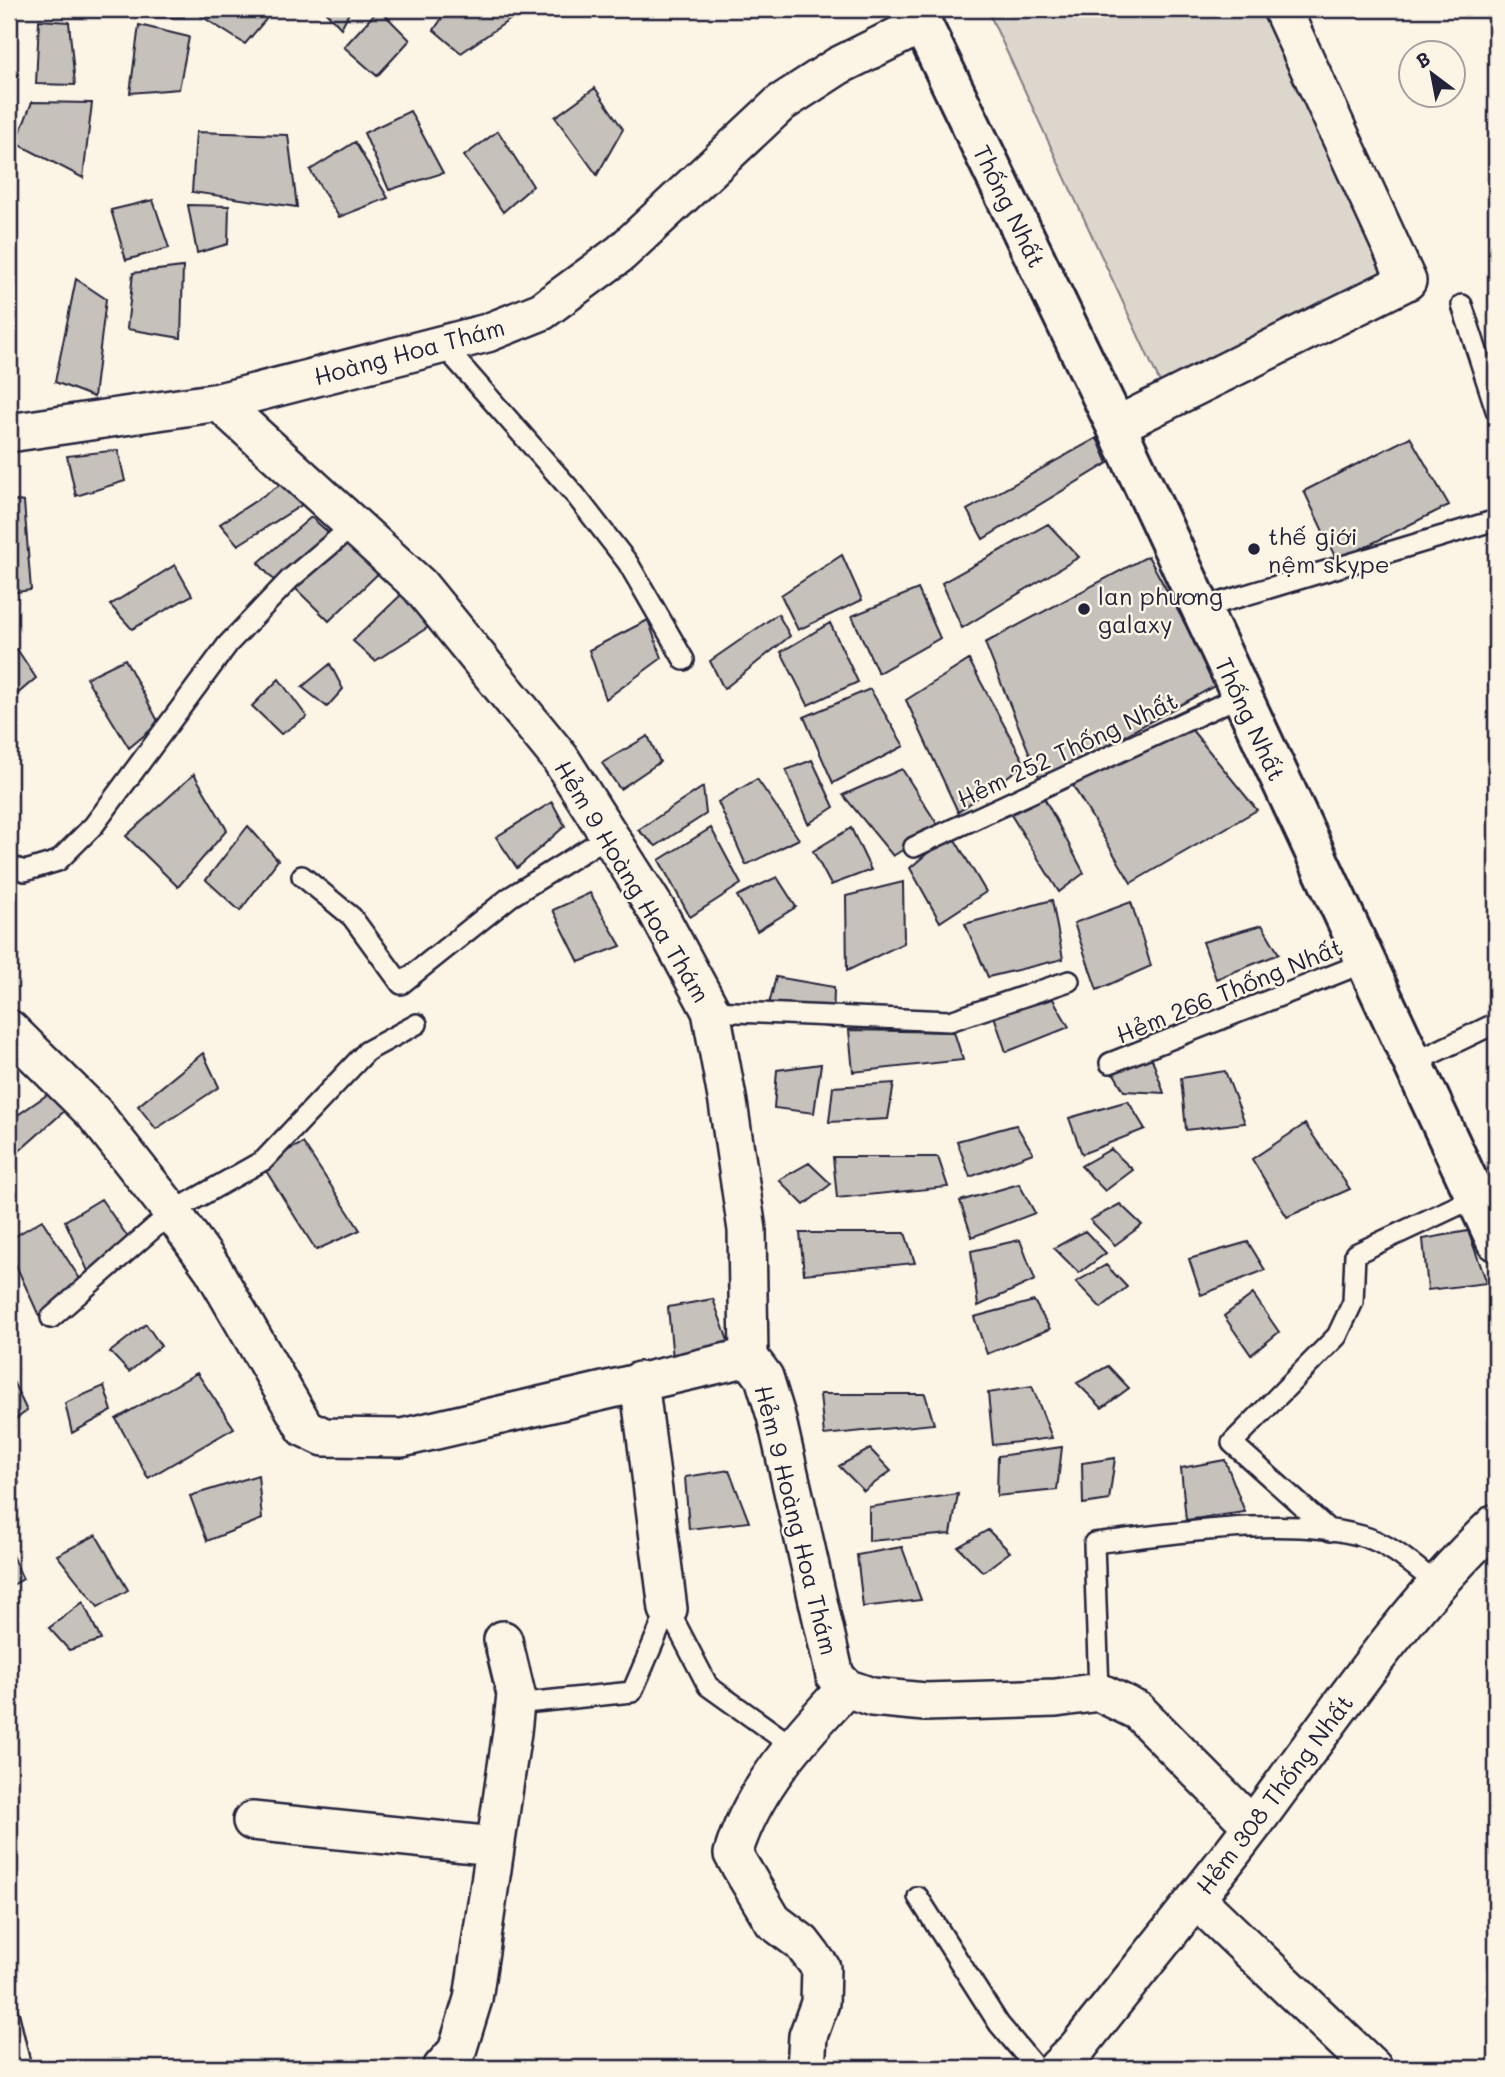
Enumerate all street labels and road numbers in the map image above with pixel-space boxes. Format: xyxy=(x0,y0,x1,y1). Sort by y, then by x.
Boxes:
street label: Thống Nhất xyxy=(967,140,1053,272)
street label: Hoàng Hoa Thám xyxy=(310,311,508,391)
street label: Thống Nhất xyxy=(1209,652,1293,786)
street label: Hẻm 252 Thống Nhất xyxy=(952,684,1182,814)
street label: Hẻm 9 Hoàng Hoa Thám xyxy=(548,754,718,1008)
street label: Hẻm 266 Thống Nhất xyxy=(1111,930,1347,1050)
street label: Hẻm 9 Hoàng Hoa Thám xyxy=(748,1382,846,1658)
street label: Hẻm 308 Thống Nhất xyxy=(1189,1688,1359,1900)

